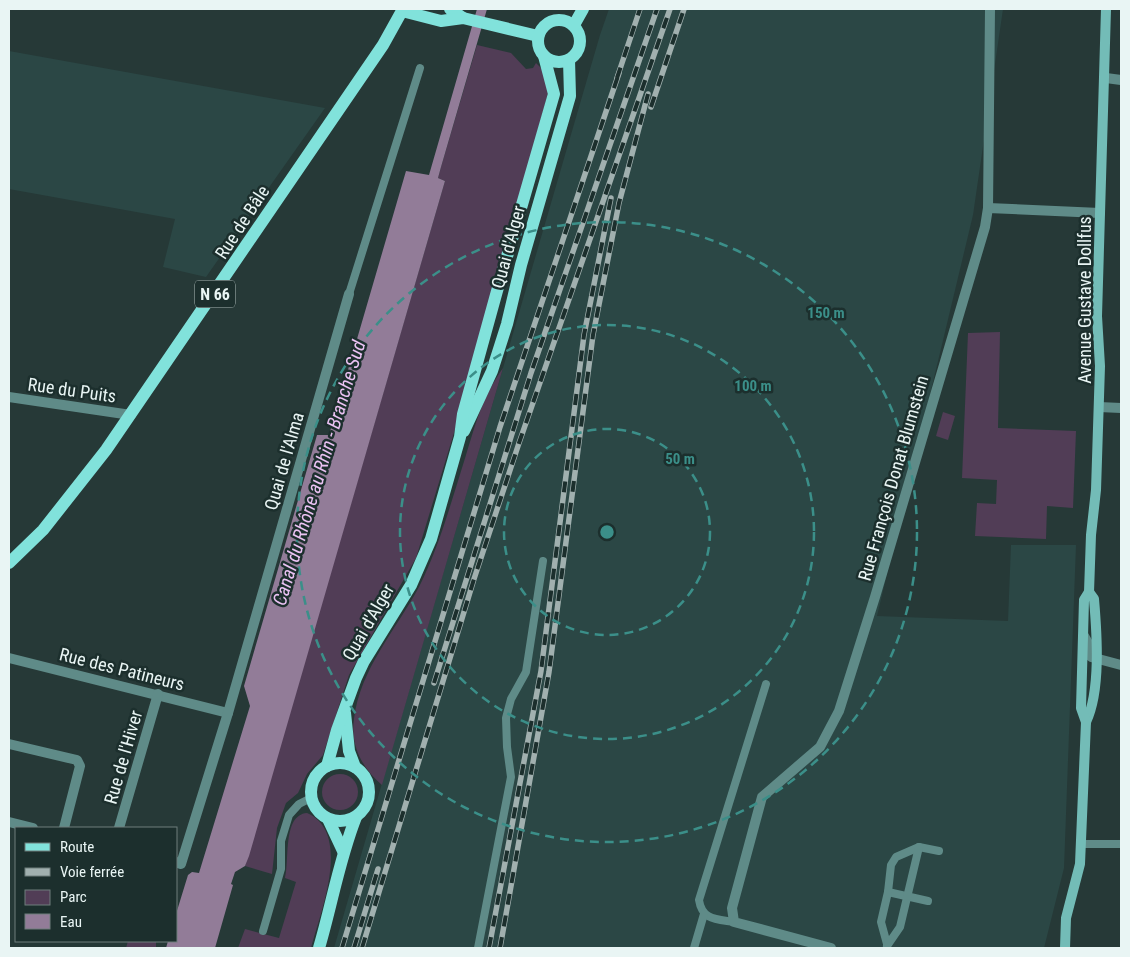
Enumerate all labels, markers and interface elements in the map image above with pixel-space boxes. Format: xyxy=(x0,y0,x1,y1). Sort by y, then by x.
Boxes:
street label: Rue de Bâle xyxy=(210,181,274,263)
street label: Quai d'Alger xyxy=(487,203,529,291)
street label: Avenue Gustave Dollfus xyxy=(1074,216,1095,384)
road number: N 66 xyxy=(195,280,235,308)
text: 150 m xyxy=(807,304,845,322)
water label: Canal du Rhône au Rhin - Branche Sud xyxy=(268,337,371,608)
street label: Rue du Puits xyxy=(27,373,117,407)
street label: Rue François Donat Blumstein xyxy=(854,373,932,583)
text: 100 m xyxy=(734,377,772,395)
street label: Quai de l'Alma xyxy=(260,410,308,512)
text: 50 m xyxy=(665,450,695,468)
centre of rings xyxy=(598,523,616,541)
street label: Quai d'Alger xyxy=(338,580,399,664)
street label: Rue des Patineurs xyxy=(57,643,187,695)
street label: Rue de l'Hiver xyxy=(100,707,147,806)
legend xyxy=(15,827,178,942)
text: Route xyxy=(60,838,94,856)
text: Voie ferrée xyxy=(60,863,124,881)
text: Parc xyxy=(60,888,87,906)
text: Eau xyxy=(60,913,82,931)

